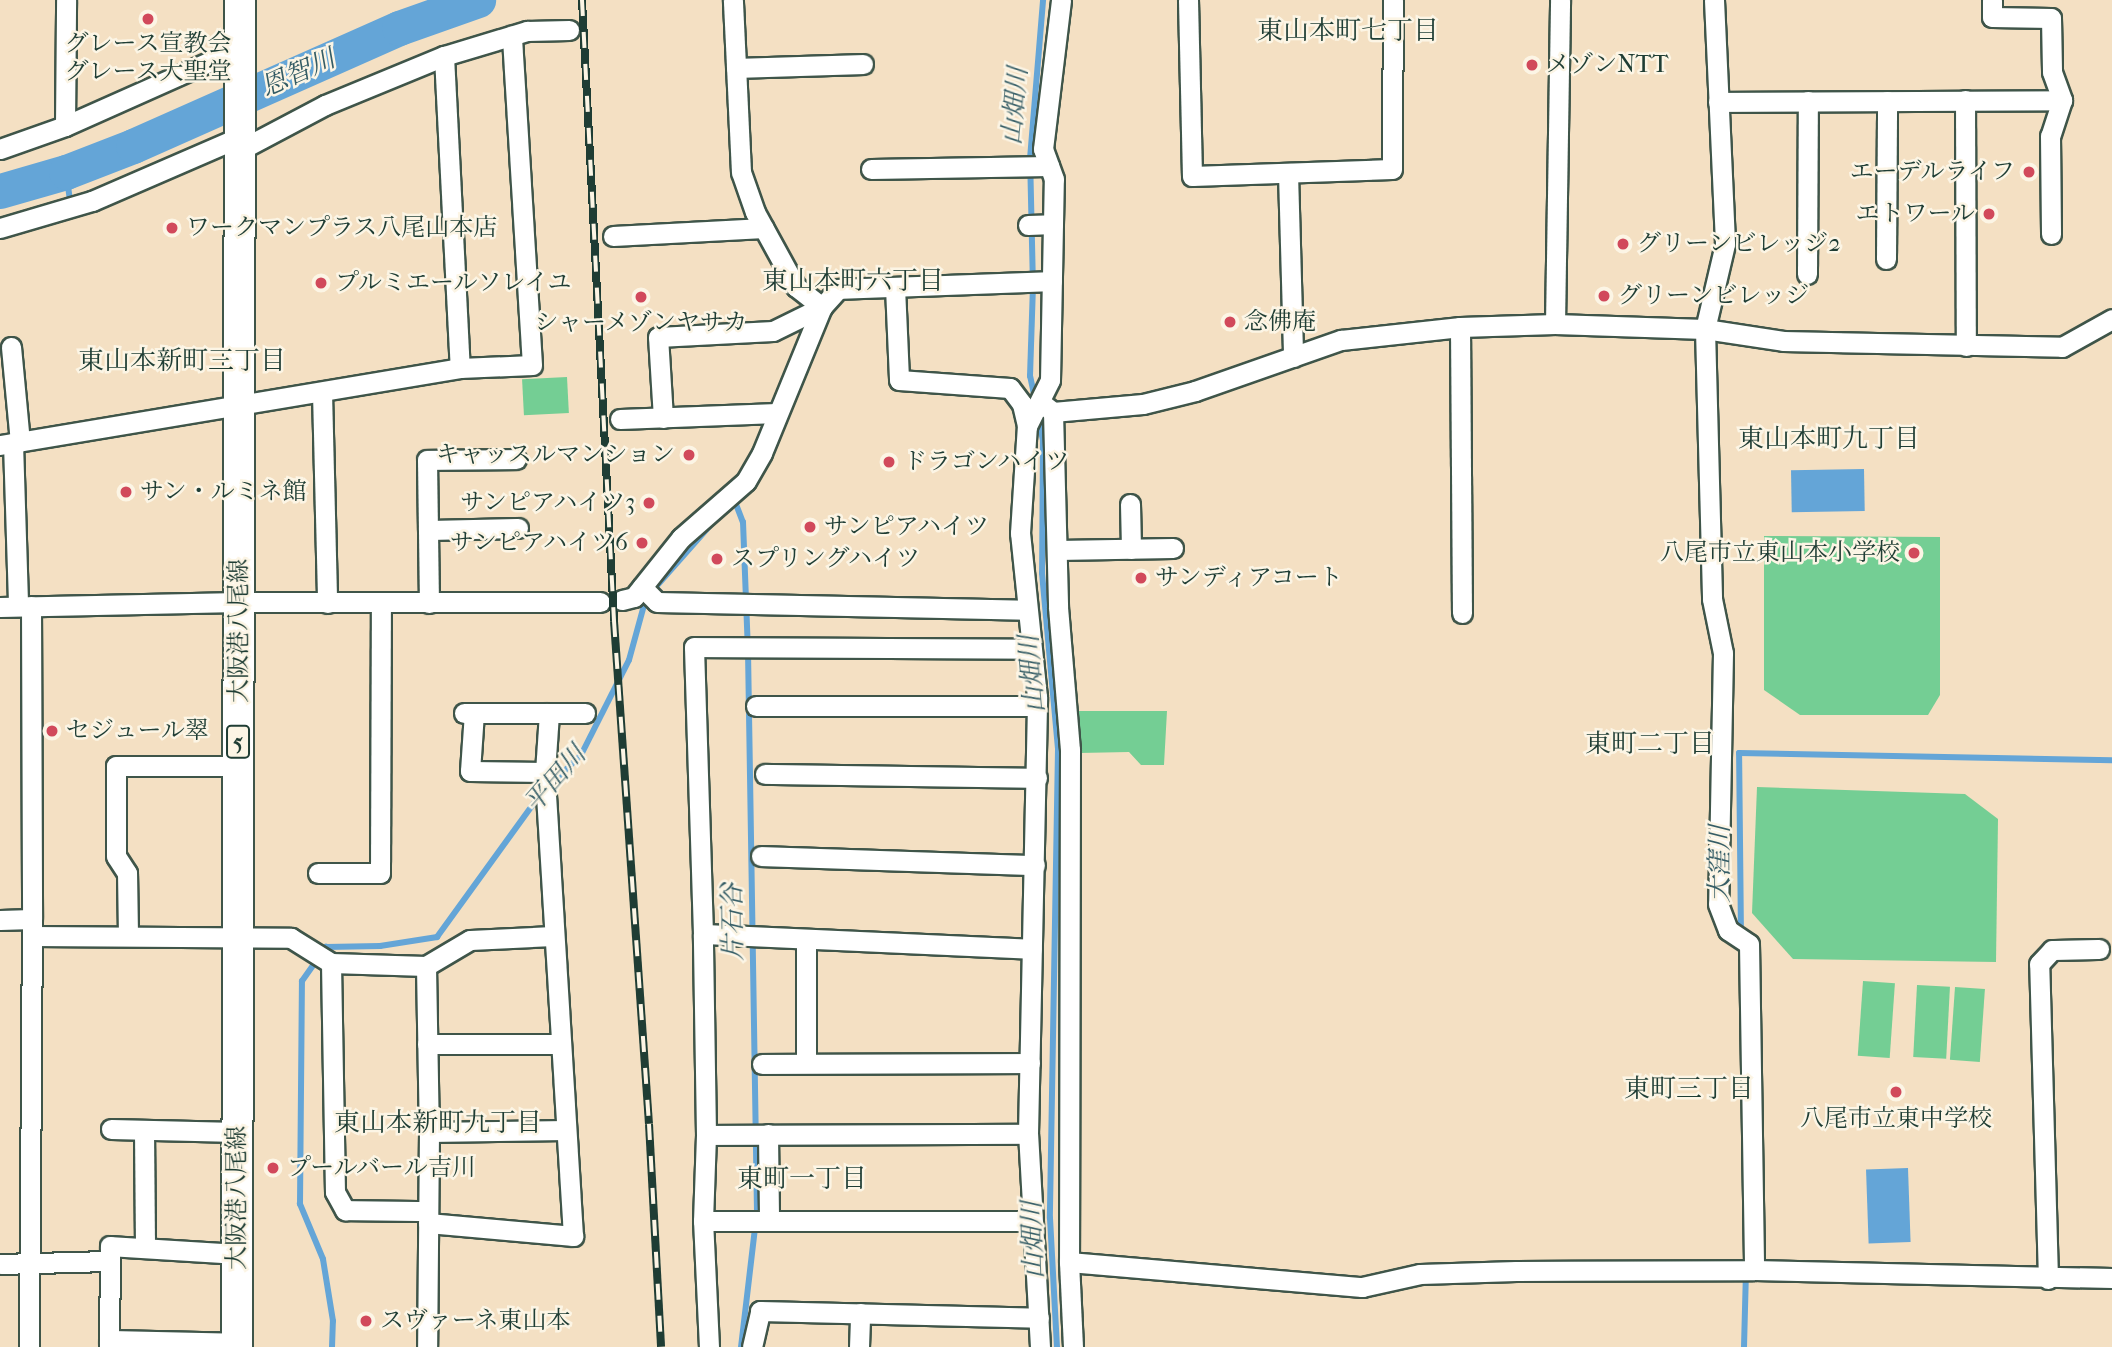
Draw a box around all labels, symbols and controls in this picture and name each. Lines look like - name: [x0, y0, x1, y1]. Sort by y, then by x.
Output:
- marker: グレース宣教会 グレース大聖堂: [140, 11, 156, 27]
- district label: 東山本町七丁目: [1257, 15, 1439, 47]
- place label: グレース宣教会 グレース大聖堂: [64, 30, 232, 86]
- water label: 恩智川: [256, 43, 340, 103]
- place label: メゾンNTT: [1546, 51, 1669, 79]
- marker: メゾンNTT: [1524, 57, 1540, 73]
- water label: 山畑川: [996, 66, 1034, 146]
- place label: エーデルライフ: [1847, 158, 2015, 186]
- marker: エーデルライフ: [2021, 164, 2037, 180]
- place label: エトワール: [1855, 200, 1975, 228]
- marker: エトワール: [1981, 206, 1997, 222]
- place label: ワークマンプラス八尾山本店: [186, 214, 498, 242]
- marker: ワークマンプラス八尾山本店: [164, 220, 180, 236]
- place label: グリーンビレッジ2: [1637, 230, 1841, 258]
- marker: グリーンビレッジ2: [1615, 236, 1631, 252]
- district label: 東山本町六丁目: [762, 265, 944, 297]
- place label: プルミエールソレイユ: [335, 269, 575, 297]
- marker: プルミエールソレイユ: [313, 275, 329, 291]
- place label: グリーンビレッジ: [1618, 282, 1810, 310]
- marker: グリーンビレッジ: [1596, 288, 1612, 304]
- marker: シャーメゾンヤサカ: [633, 289, 649, 305]
- place label: 念佛庵: [1244, 308, 1316, 336]
- place label: シャーメゾンヤサカ: [533, 309, 749, 337]
- marker: 念佛庵: [1222, 314, 1238, 330]
- district label: 東山本新町三丁目: [78, 345, 286, 377]
- district label: 東山本町九丁目: [1738, 423, 1920, 455]
- place label: キャッスルマンション: [435, 441, 675, 469]
- marker: キャッスルマンション: [681, 447, 697, 463]
- place label: ドラゴンハイツ: [903, 448, 1071, 476]
- marker: ドラゴンハイツ: [881, 454, 897, 470]
- place label: サン・ルミネ館: [140, 478, 308, 506]
- marker: サン・ルミネ館: [118, 484, 134, 500]
- place label: サンピアハイツ3: [457, 489, 635, 517]
- marker: サンピアハイツ3: [641, 495, 657, 511]
- place label: サンピアハイツ: [824, 513, 992, 541]
- marker: サンピアハイツ: [802, 519, 818, 535]
- place label: サンピアハイツ6: [447, 529, 628, 557]
- marker: サンピアハイツ6: [634, 535, 650, 551]
- place label: 八尾市立東山本小学校: [1660, 539, 1900, 567]
- place label: スプリングハイツ: [731, 545, 923, 573]
- marker: 八尾市立東山本小学校: [1906, 545, 1922, 561]
- marker: スプリングハイツ: [709, 551, 725, 567]
- street label: 大阪港八尾線: [225, 559, 253, 703]
- place label: サンディアコート: [1155, 564, 1347, 592]
- marker: サンディアコート: [1133, 570, 1149, 586]
- water label: 山畑川: [1013, 634, 1051, 714]
- place label: セジュール翠: [66, 717, 210, 745]
- road number: 5: [226, 722, 250, 762]
- marker: セジュール翠: [44, 723, 60, 739]
- district label: 東町二丁目: [1585, 728, 1715, 760]
- water label: 平田川: [518, 739, 592, 819]
- water label: 大窪川: [1704, 825, 1736, 903]
- water label: 片石谷: [717, 883, 749, 961]
- district label: 東町三丁目: [1624, 1073, 1754, 1105]
- marker: 八尾市立東中学校: [1886, 1082, 1906, 1102]
- place label: 八尾市立東中学校: [1800, 1105, 1992, 1133]
- district label: 東山本新町九丁目: [334, 1107, 542, 1139]
- street label: 大阪港八尾線: [223, 1126, 251, 1270]
- place label: プールバール吉川: [287, 1154, 478, 1182]
- marker: プールバール吉川: [265, 1160, 281, 1176]
- district label: 東町一丁目: [737, 1163, 867, 1195]
- water label: 山畑川: [1016, 1200, 1050, 1280]
- place label: スヴァーネ東山本: [380, 1307, 572, 1335]
- marker: スヴァーネ東山本: [358, 1313, 374, 1329]

